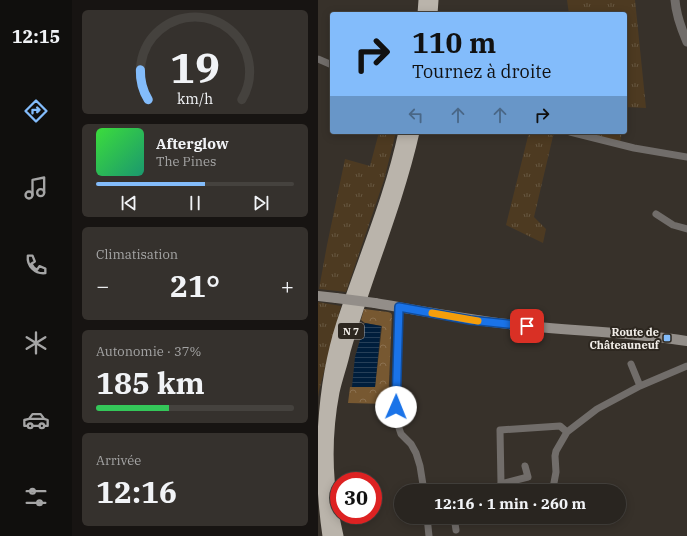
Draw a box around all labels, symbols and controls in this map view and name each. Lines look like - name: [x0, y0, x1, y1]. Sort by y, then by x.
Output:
- text: 110 m: [412, 24, 496, 61]
- text: 12:15: [12, 25, 60, 48]
- icon: right: [346, 28, 398, 80]
- text: 19: [170, 40, 220, 94]
- text: Tournez à droite: [412, 60, 551, 83]
- text: km/h: [177, 89, 213, 108]
- icon: directions: [22, 97, 50, 125]
- icon: left: [405, 104, 427, 126]
- icon: ahead: [447, 104, 469, 126]
- icon: ahead: [489, 104, 511, 126]
- icon: right: [531, 104, 553, 126]
- text: Afterglow: [156, 134, 229, 153]
- text: The Pines: [156, 153, 216, 170]
- icon: music: [22, 174, 50, 202]
- icon: previous: [118, 192, 140, 214]
- icon: pause: [184, 192, 206, 214]
- icon: next: [250, 192, 272, 214]
- text: Climatisation: [96, 246, 178, 263]
- icon: phone: [22, 251, 50, 279]
- text: 21°: [170, 266, 220, 305]
- text: −: [96, 271, 109, 300]
- text: +: [281, 271, 294, 300]
- pin: [510, 309, 544, 343]
- icon: arrive: [516, 315, 538, 337]
- road number: N 7: [338, 323, 364, 339]
- place label: Route de Châteauneuf: [590, 325, 660, 352]
- icon: climate: [22, 329, 50, 357]
- marker: Route de Châteauneuf: [662, 333, 672, 343]
- text: Autonomie · 37%: [96, 343, 201, 360]
- text: 185 km: [96, 363, 205, 402]
- position arrow: [375, 386, 417, 428]
- icon: car: [22, 406, 50, 434]
- text: Arrivée: [96, 452, 141, 469]
- text: 12:16: [96, 472, 177, 511]
- speed limit sign: 30: [330, 472, 382, 524]
- icon: filters: [22, 483, 50, 511]
- text: 12:16 · 1 min · 260 m: [434, 494, 586, 513]

